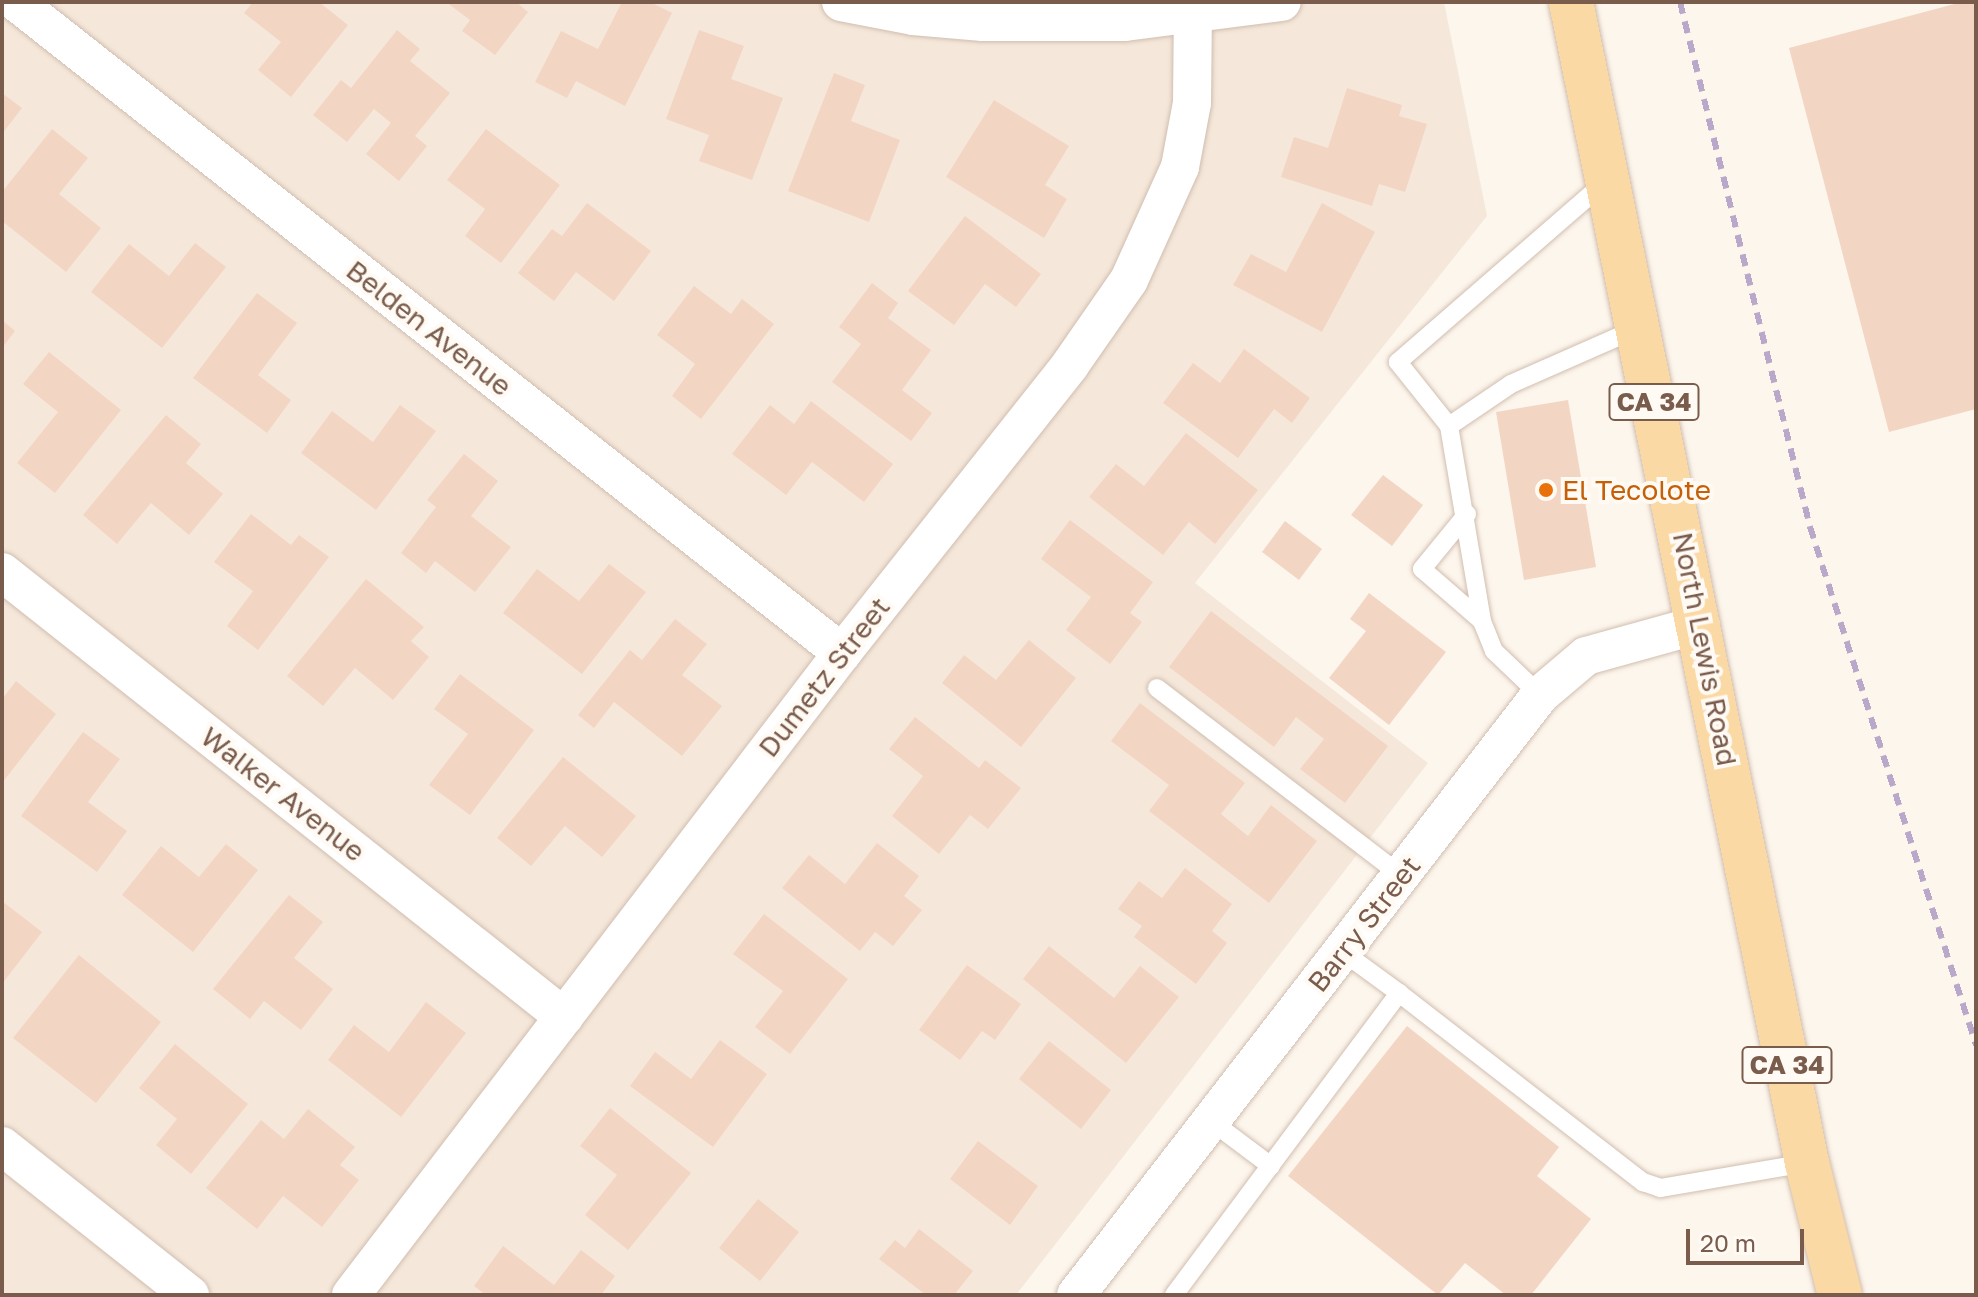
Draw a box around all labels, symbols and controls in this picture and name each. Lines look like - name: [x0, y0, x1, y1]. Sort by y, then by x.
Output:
- street label: Belden Avenue: [340, 253, 518, 403]
- road number: CA 34: [1608, 380, 1700, 424]
- place label: El Tecolote: [1562, 473, 1711, 507]
- marker: El Tecolote: [1537, 481, 1555, 499]
- street label: North Lewis Road: [1666, 529, 1744, 769]
- street label: Dumetz Street: [751, 590, 897, 764]
- street label: Walker Avenue: [194, 720, 372, 868]
- street label: Barry Street: [1301, 850, 1427, 998]
- road number: CA 34: [1741, 1043, 1833, 1087]
- scale bar: [1690, 1213, 1808, 1263]
- text: 20 m: [1700, 1228, 1756, 1257]

